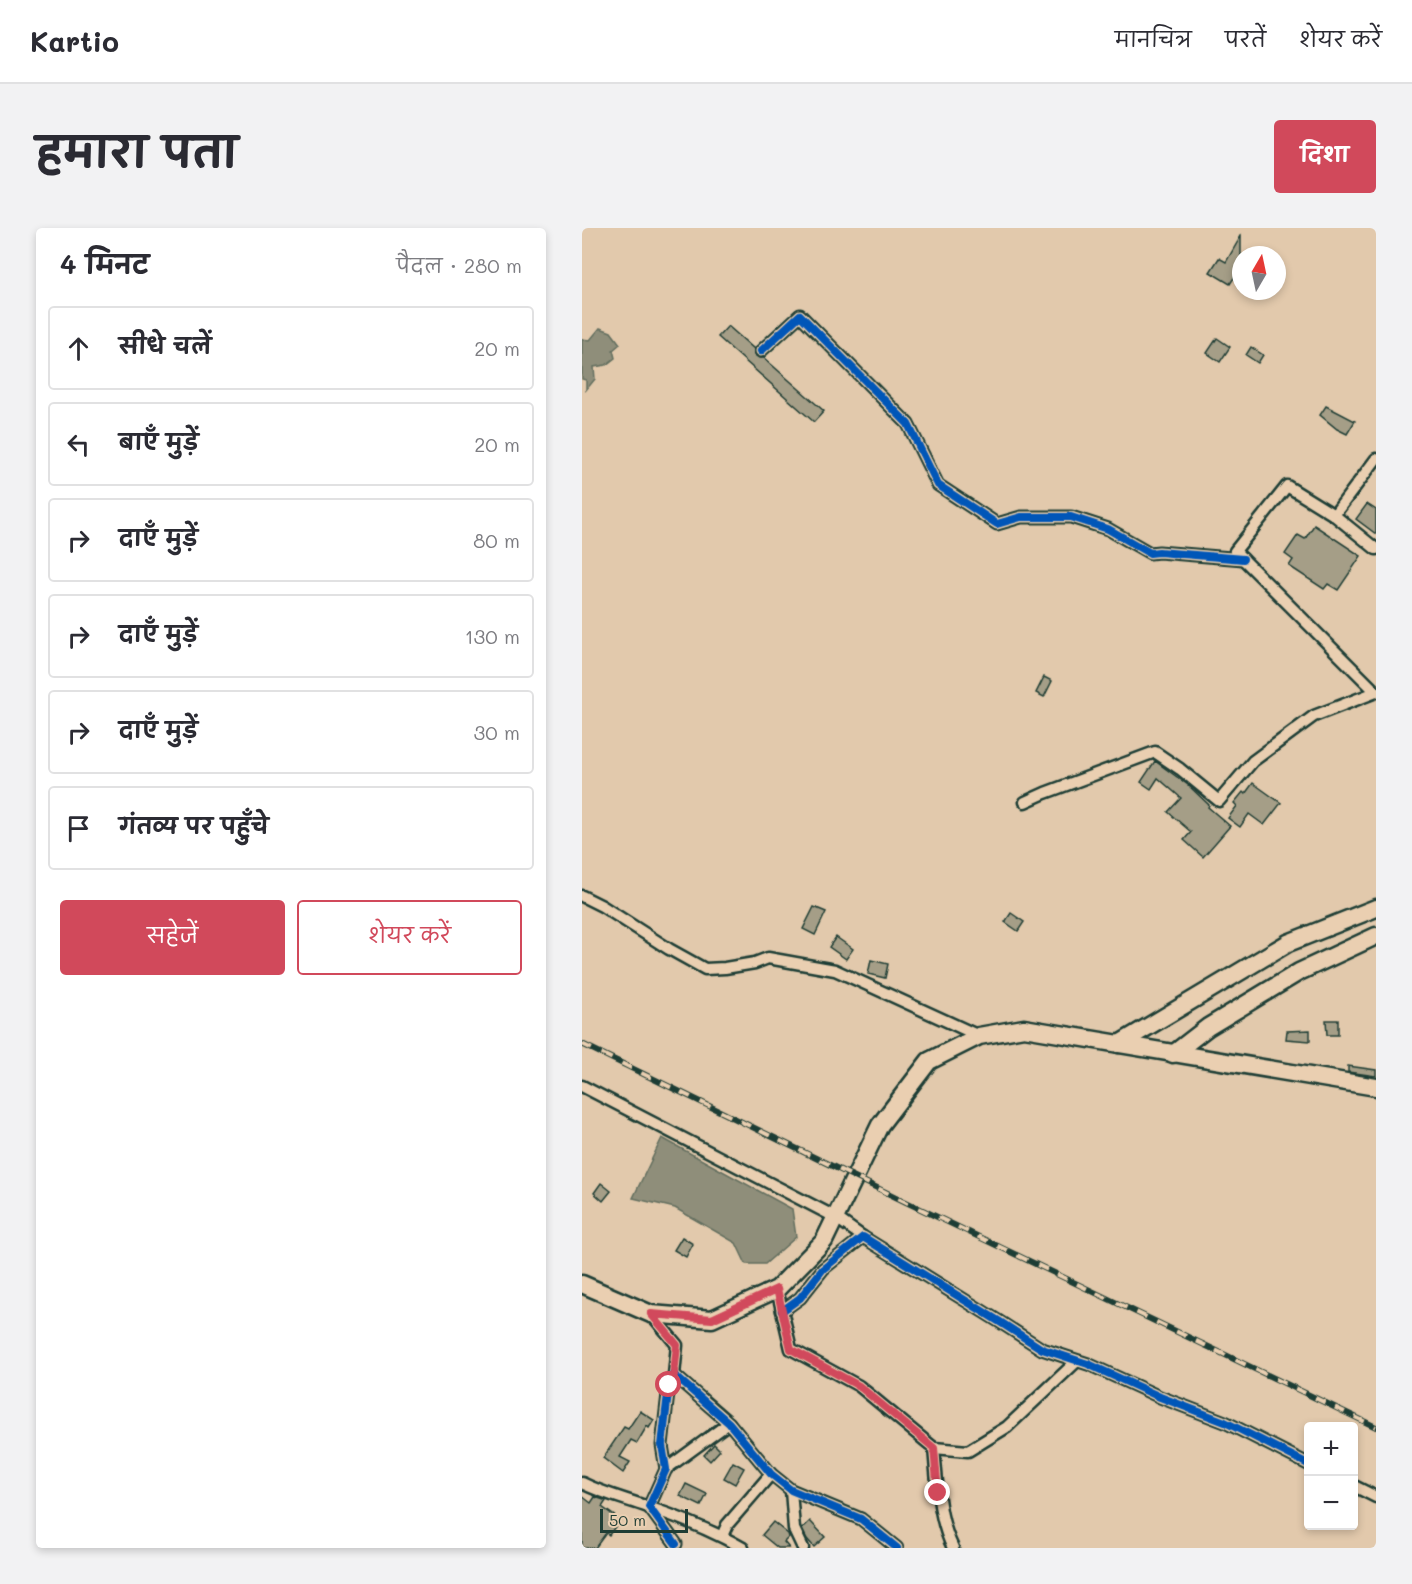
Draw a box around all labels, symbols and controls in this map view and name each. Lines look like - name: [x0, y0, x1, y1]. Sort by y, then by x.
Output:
- text: Kartio: [30, 23, 119, 59]
- text: मानचित्र: [1115, 25, 1192, 52]
- text: परतें: [1225, 25, 1266, 52]
- text: शेयर करें: [1299, 25, 1382, 52]
- button: दिशा: [1274, 120, 1376, 193]
- text: हमारा पता: [36, 123, 238, 178]
- north arrow: [1232, 246, 1286, 300]
- text: 4 मिनट: [60, 247, 149, 281]
- text: पैदल · 280 m: [396, 252, 522, 278]
- text: सीधे चलें: [119, 331, 211, 360]
- icon: ahead: [62, 332, 95, 365]
- text: 20 m: [474, 335, 520, 361]
- text: बाएँ मुड़ें: [119, 427, 199, 456]
- icon: left: [62, 428, 95, 461]
- text: 20 m: [474, 431, 520, 457]
- text: दाएँ मुड़ें: [119, 523, 198, 552]
- icon: right: [62, 524, 95, 557]
- text: 80 m: [473, 527, 520, 553]
- text: दाएँ मुड़ें: [119, 619, 198, 648]
- icon: right: [62, 620, 95, 653]
- text: 130 m: [465, 623, 520, 649]
- text: दाएँ मुड़ें: [119, 715, 198, 744]
- icon: right: [62, 716, 95, 749]
- text: 30 m: [474, 719, 520, 745]
- text: गंतव्य पर पहुँचे: [119, 811, 269, 840]
- icon: arrive: [62, 812, 95, 845]
- button: सहेजें: [60, 900, 285, 975]
- button: शेयर करें: [297, 900, 522, 975]
- route start: [655, 1371, 681, 1397]
- map controls: [1304, 1422, 1358, 1530]
- button: +: [1304, 1422, 1358, 1476]
- button: −: [1304, 1476, 1358, 1530]
- route end: [924, 1479, 950, 1505]
- scale bar: [600, 1506, 688, 1534]
- text: 50 m: [609, 1509, 646, 1530]

